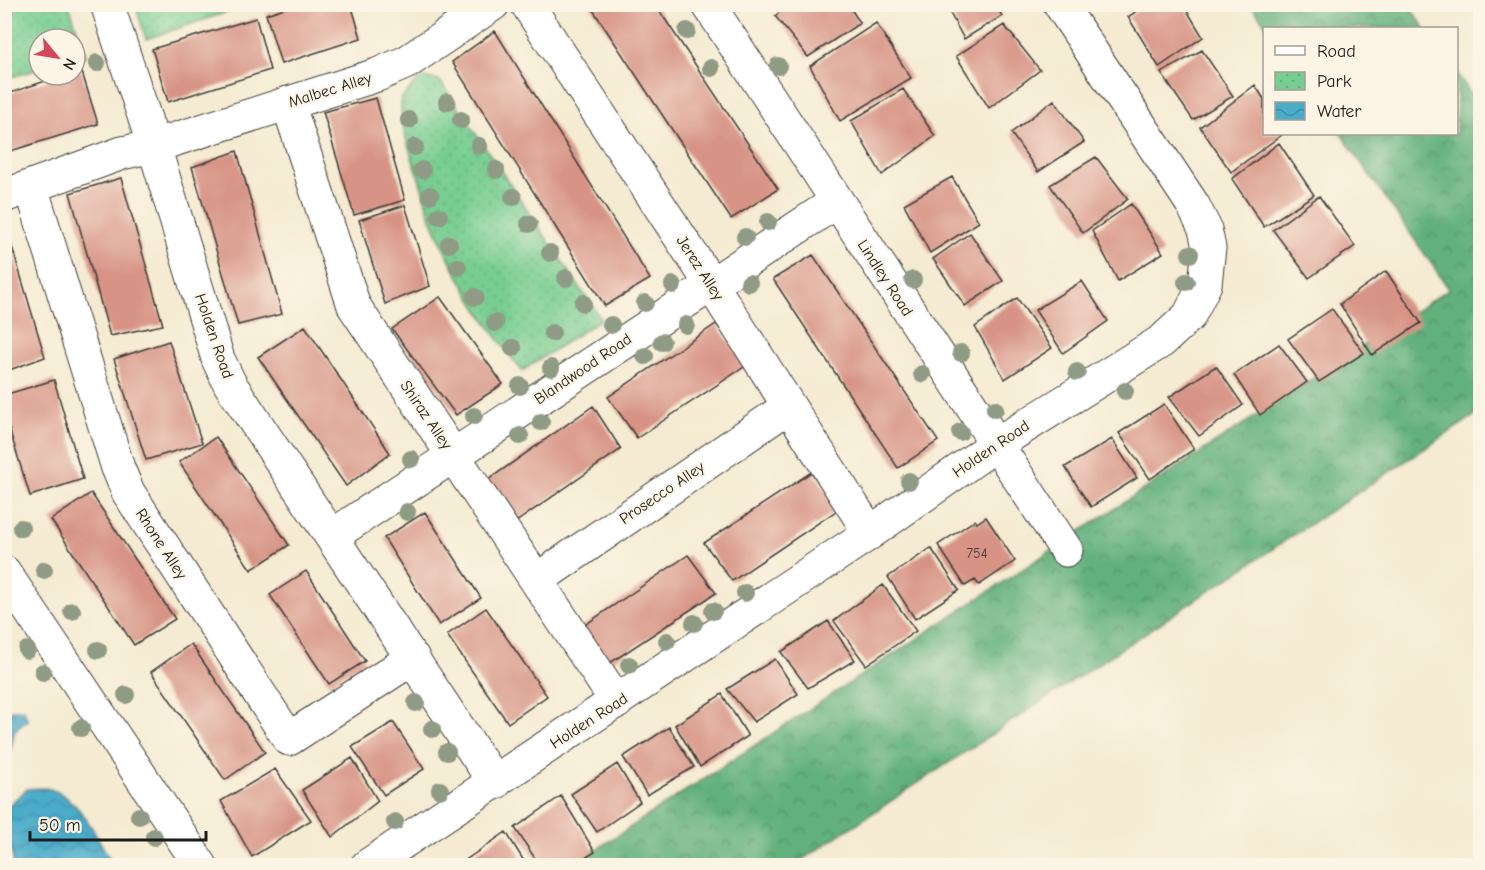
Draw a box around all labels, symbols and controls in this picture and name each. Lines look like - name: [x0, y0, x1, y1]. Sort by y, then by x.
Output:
- north arrow: [27, 27, 87, 87]
- legend: [1263, 27, 1458, 135]
- text: Road: [1317, 41, 1356, 62]
- text: N: [59, 55, 80, 73]
- street label: Malbec Alley: [286, 69, 375, 111]
- text: Park: [1317, 71, 1352, 92]
- text: Water: [1317, 101, 1362, 122]
- street label: Jerez Alley: [673, 232, 728, 304]
- street label: Lindley Road: [854, 236, 916, 320]
- street label: Holden Road: [191, 291, 237, 381]
- street label: Blandwood Road: [531, 330, 635, 408]
- street label: Shiraz Alley: [396, 377, 456, 454]
- street label: Holden Road: [949, 417, 1033, 481]
- street label: Prosecco Alley: [616, 457, 709, 528]
- street label: Rhone Alley: [132, 505, 191, 583]
- house number: 754: [967, 545, 988, 562]
- street label: Holden Road: [547, 689, 631, 753]
- scale bar: [30, 804, 206, 842]
- text: 50 m: [39, 815, 81, 836]

